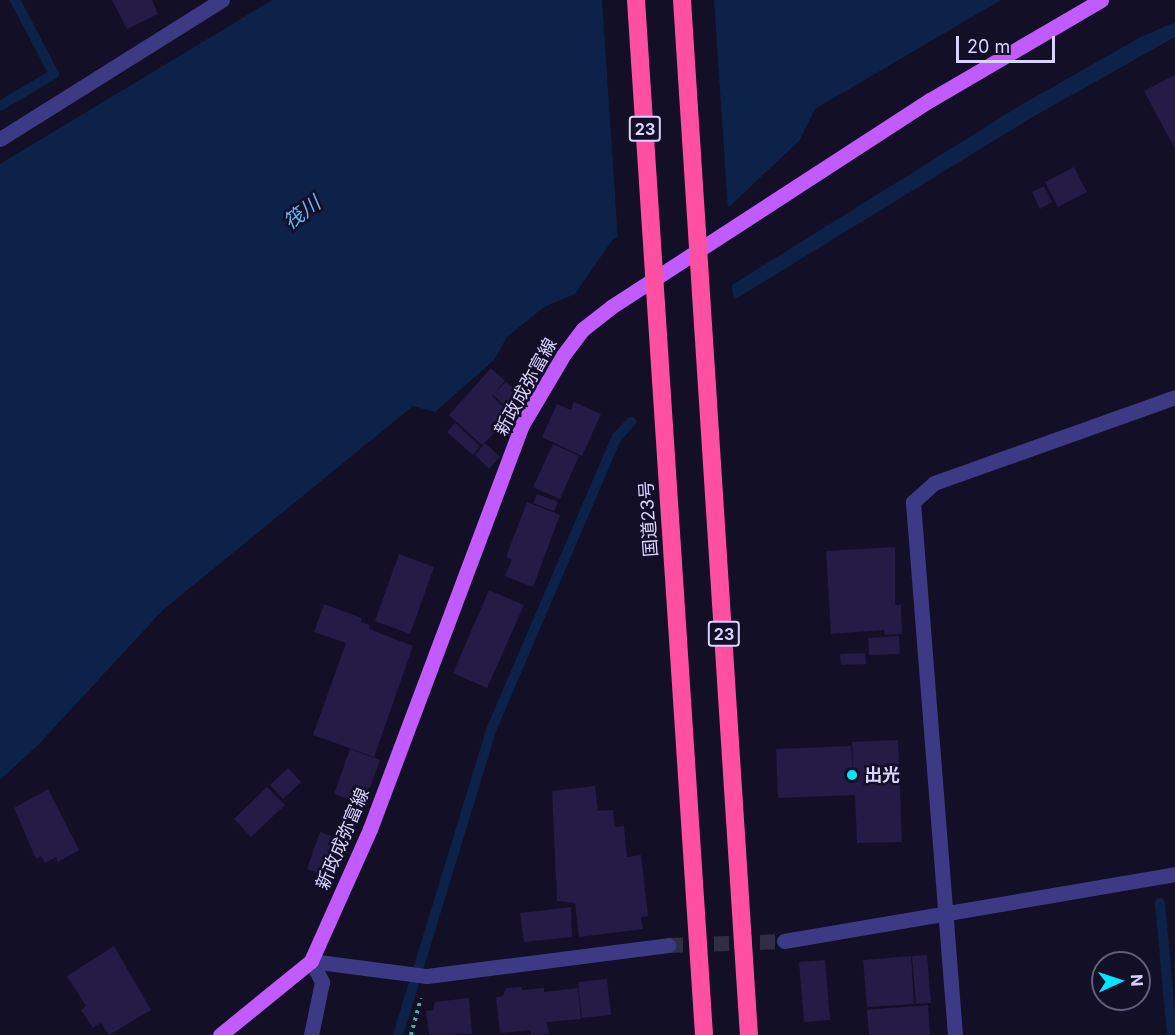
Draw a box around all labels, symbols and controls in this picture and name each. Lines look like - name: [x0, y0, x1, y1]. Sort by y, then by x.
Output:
- scale bar: [959, 24, 1058, 62]
- text: 20 m: [967, 36, 1010, 57]
- road number: 23: [628, 116, 662, 142]
- water label: 筏川: [279, 191, 325, 235]
- street label: 新政成弥富線: [490, 335, 562, 439]
- street label: 国道23号: [636, 480, 662, 558]
- road number: 23: [708, 621, 740, 647]
- place label: 出光: [864, 764, 900, 786]
- marker: 出光: [845, 768, 859, 782]
- street label: 新政成弥富線: [312, 785, 374, 893]
- north arrow: [1091, 951, 1151, 1011]
- text: N: [1127, 974, 1147, 987]

